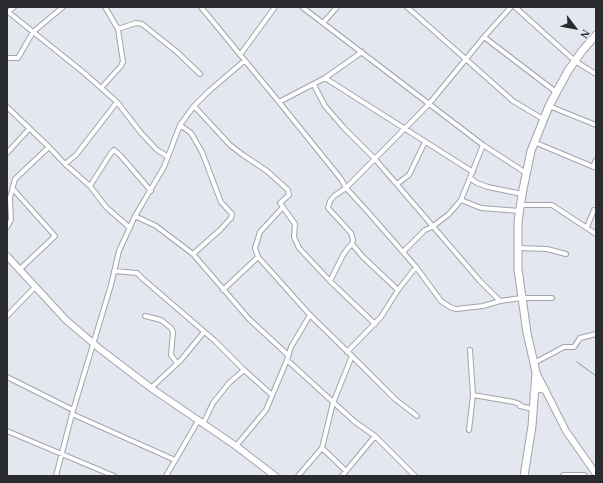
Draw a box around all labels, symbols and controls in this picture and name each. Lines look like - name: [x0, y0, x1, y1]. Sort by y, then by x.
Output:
- north arrow: [555, 8, 595, 48]
- text: N: [578, 28, 592, 41]

